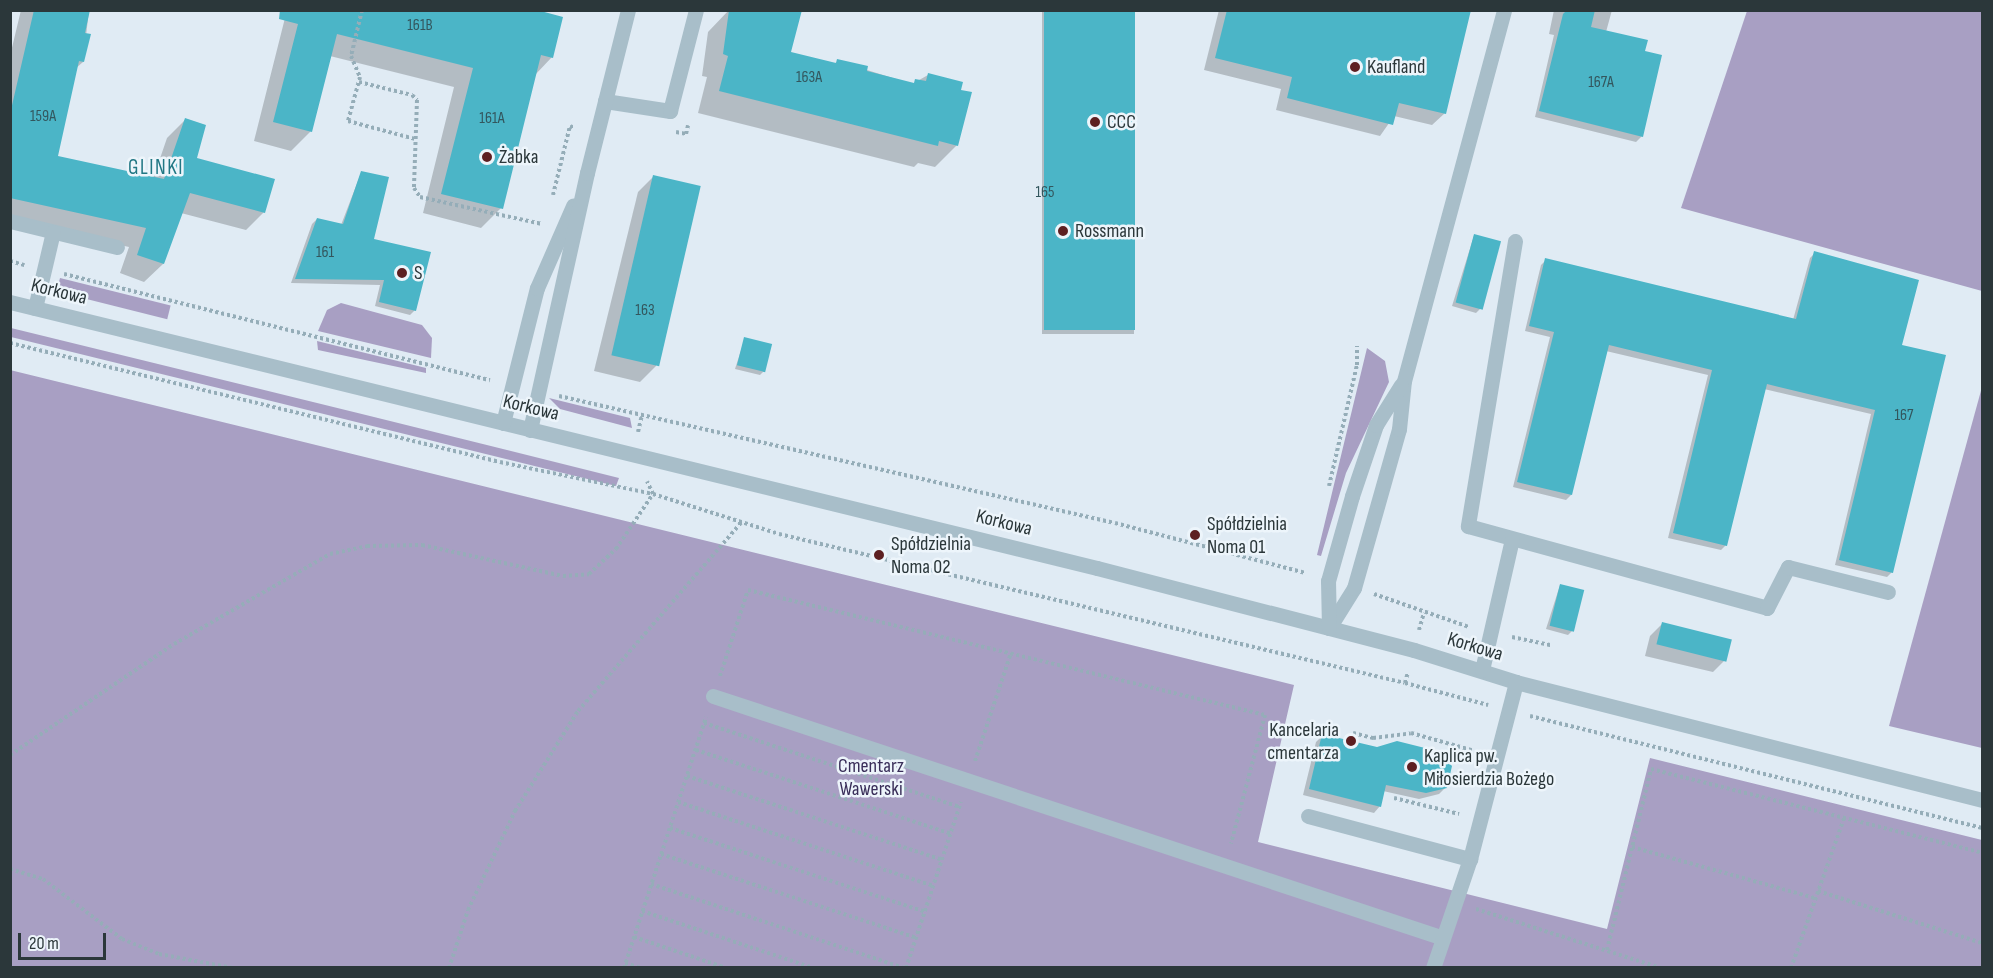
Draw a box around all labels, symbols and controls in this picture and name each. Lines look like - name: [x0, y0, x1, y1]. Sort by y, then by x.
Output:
- house number: 161B: [407, 16, 433, 36]
- place label: Kaufland: [1367, 55, 1425, 79]
- marker: Kaufland: [1348, 60, 1362, 74]
- house number: 163A: [796, 68, 822, 88]
- house number: 167A: [1588, 73, 1614, 93]
- house number: 159A: [30, 107, 56, 127]
- house number: 161A: [479, 109, 505, 129]
- place label: CCC: [1107, 110, 1136, 134]
- marker: CCC: [1088, 115, 1102, 129]
- place label: Żabka: [499, 145, 538, 169]
- marker: Żabka: [480, 150, 494, 164]
- district label: GLINKI: [128, 155, 184, 181]
- house number: 165: [1035, 183, 1055, 203]
- place label: Rossmann: [1075, 219, 1144, 243]
- marker: Rossmann: [1056, 224, 1070, 238]
- house number: 161: [316, 243, 334, 263]
- place label: S: [414, 261, 423, 285]
- marker: S: [395, 266, 409, 280]
- street label: Korkowa: [28, 273, 90, 311]
- house number: 163: [635, 301, 655, 321]
- street label: Korkowa: [500, 389, 562, 427]
- house number: 167: [1894, 406, 1914, 426]
- street label: Korkowa: [973, 504, 1035, 542]
- place label: Spółdzielnia Noma 01: [1207, 512, 1287, 559]
- marker: Spółdzielnia Noma 01: [1188, 528, 1202, 542]
- place label: Spółdzielnia Noma 02: [891, 532, 971, 579]
- marker: Spółdzielnia Noma 02: [872, 548, 886, 562]
- street label: Korkowa: [1444, 627, 1506, 667]
- place label: Kancelaria cmentarza: [1267, 718, 1339, 765]
- marker: Kancelaria cmentarza: [1344, 734, 1358, 748]
- place label: Kaplica pw. Miłosierdzia Bożego: [1424, 744, 1554, 791]
- park label: Cmentarz Wawerski: [838, 754, 904, 801]
- marker: Kaplica pw. Miłosierdzia Bożego: [1405, 760, 1419, 774]
- scale bar: [21, 921, 110, 959]
- text: 20 m: [29, 933, 59, 954]

